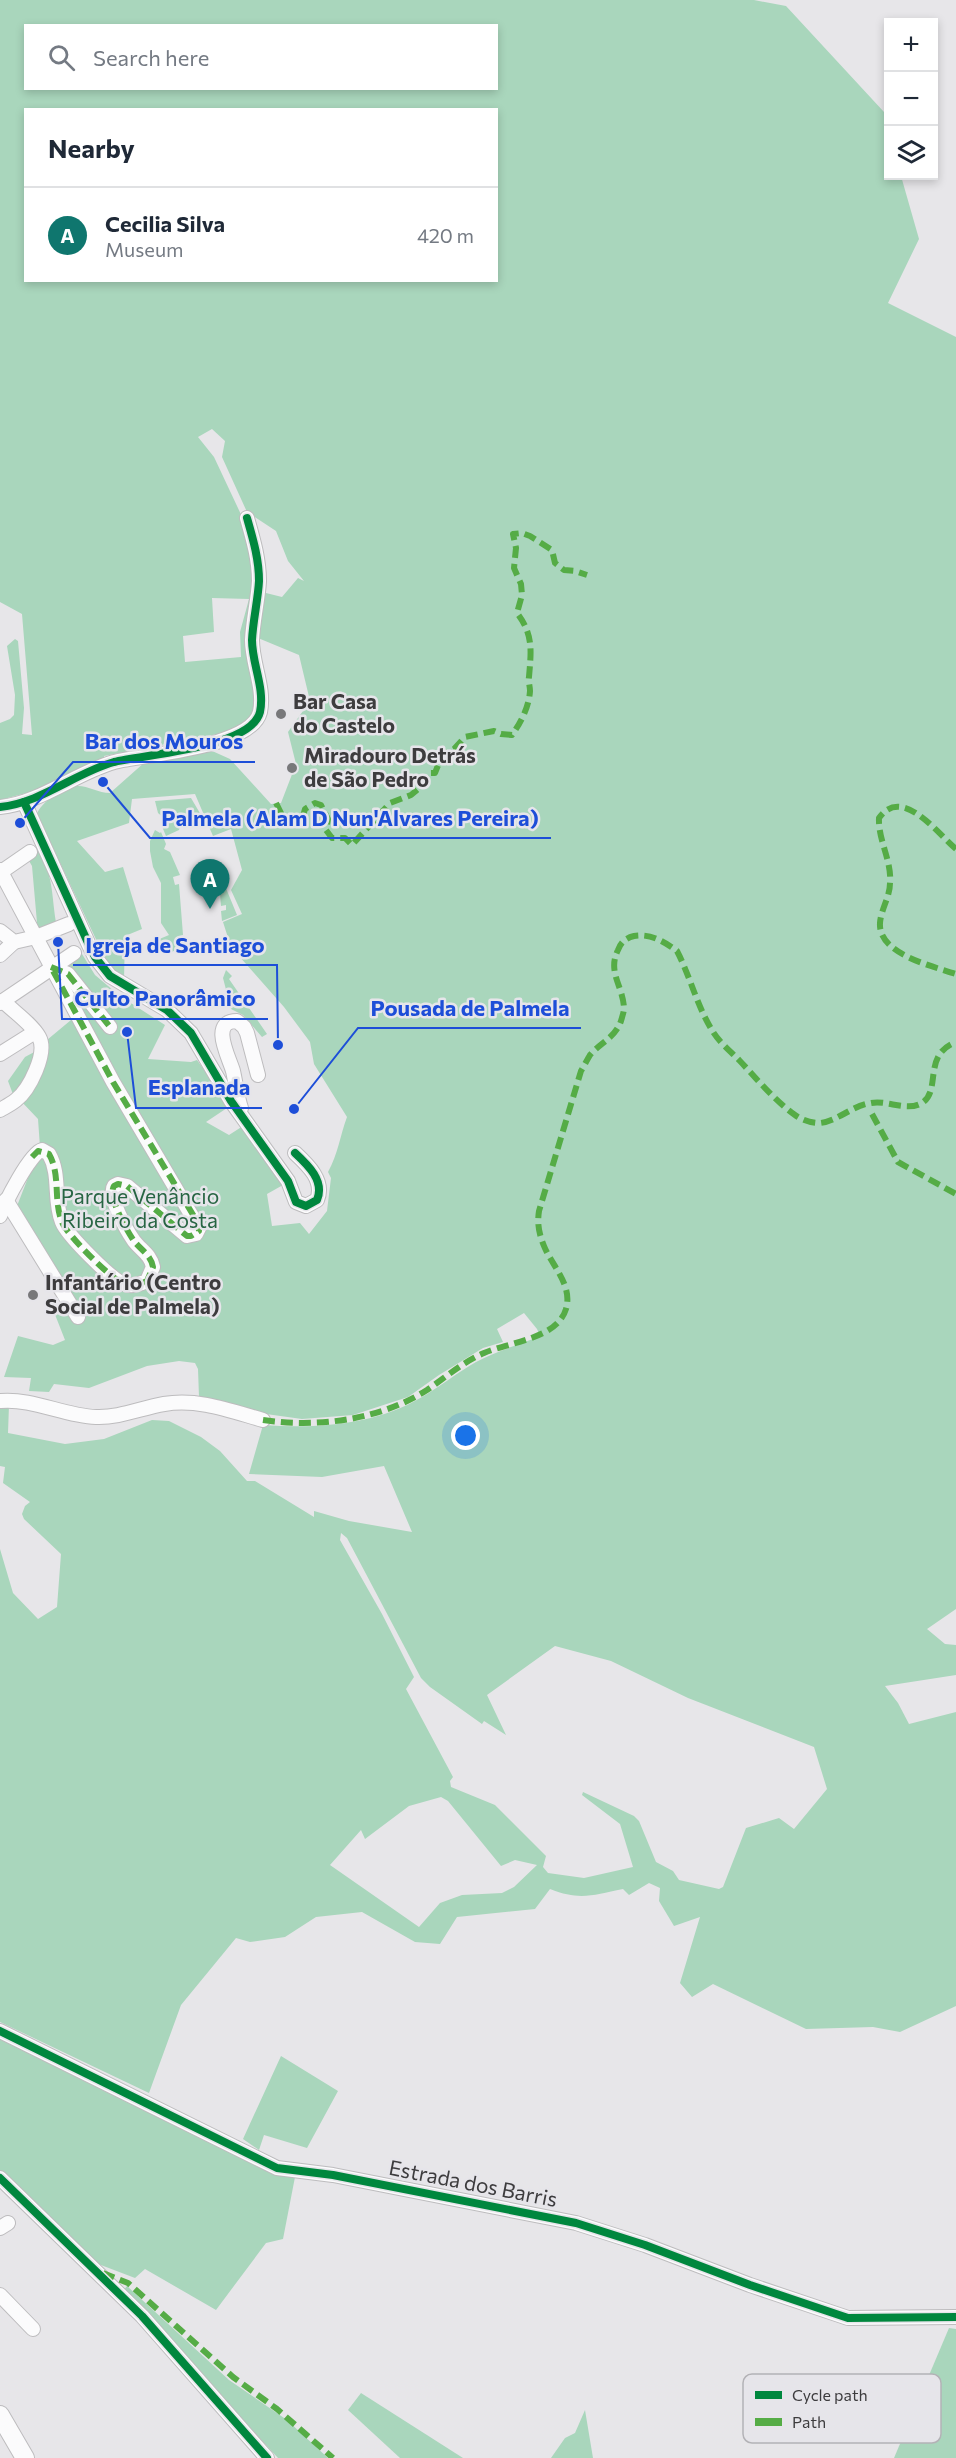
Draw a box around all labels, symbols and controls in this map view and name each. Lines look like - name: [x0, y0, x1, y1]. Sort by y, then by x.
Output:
- map controls: [884, 18, 938, 180]
- button: +: [884, 18, 938, 72]
- search box: [24, 24, 498, 90]
- icon: search: [45, 41, 78, 74]
- text: Search here: [93, 44, 209, 71]
- button: −: [884, 72, 938, 126]
- button: layers: [884, 126, 938, 180]
- text: Nearby: [48, 132, 135, 163]
- text: Cecilia Silva: [105, 210, 225, 237]
- text: A: [60, 223, 75, 247]
- text: 420 m: [417, 223, 474, 247]
- text: Museum: [105, 237, 184, 261]
- place label: Bar Casa do Castelo: [293, 688, 395, 737]
- marker: Bar Casa do Castelo: [274, 707, 288, 721]
- callout: Bar dos Mouros: [73, 722, 255, 762]
- text: Bar dos Mouros: [85, 727, 243, 754]
- place label: Miradouro Detrás de São Pedro: [304, 742, 476, 791]
- marker: Miradouro Detrás de São Pedro: [285, 761, 299, 775]
- callout: Palmela (Alam D Nun'Alvares Pereira): [150, 798, 551, 838]
- text: Palmela (Alam D Nun'Alvares Pereira): [161, 804, 539, 831]
- pin: A: [190, 860, 230, 909]
- callout: Igreja de Santiago: [73, 925, 277, 965]
- text: Igreja de Santiago: [85, 931, 265, 958]
- callout: Culto Panorâmico: [62, 979, 268, 1019]
- text: Culto Panorâmico: [74, 984, 256, 1011]
- callout: Pousada de Palmela: [358, 988, 581, 1028]
- text: Pousada de Palmela: [370, 994, 570, 1021]
- callout: Esplanada: [136, 1068, 262, 1108]
- text: Esplanada: [148, 1073, 250, 1100]
- park label: Parque Venâncio Ribeiro da Costa: [61, 1183, 219, 1232]
- place label: Infantário (Centro Social de Palmela): [45, 1269, 221, 1318]
- marker: Infantário (Centro Social de Palmela): [26, 1288, 40, 1302]
- your location: [451, 1421, 480, 1450]
- street label: Estrada dos Barris: [387, 2154, 560, 2211]
- legend: [743, 2374, 941, 2443]
- text: Cycle path: [792, 2385, 868, 2404]
- text: Path: [792, 2412, 826, 2431]

